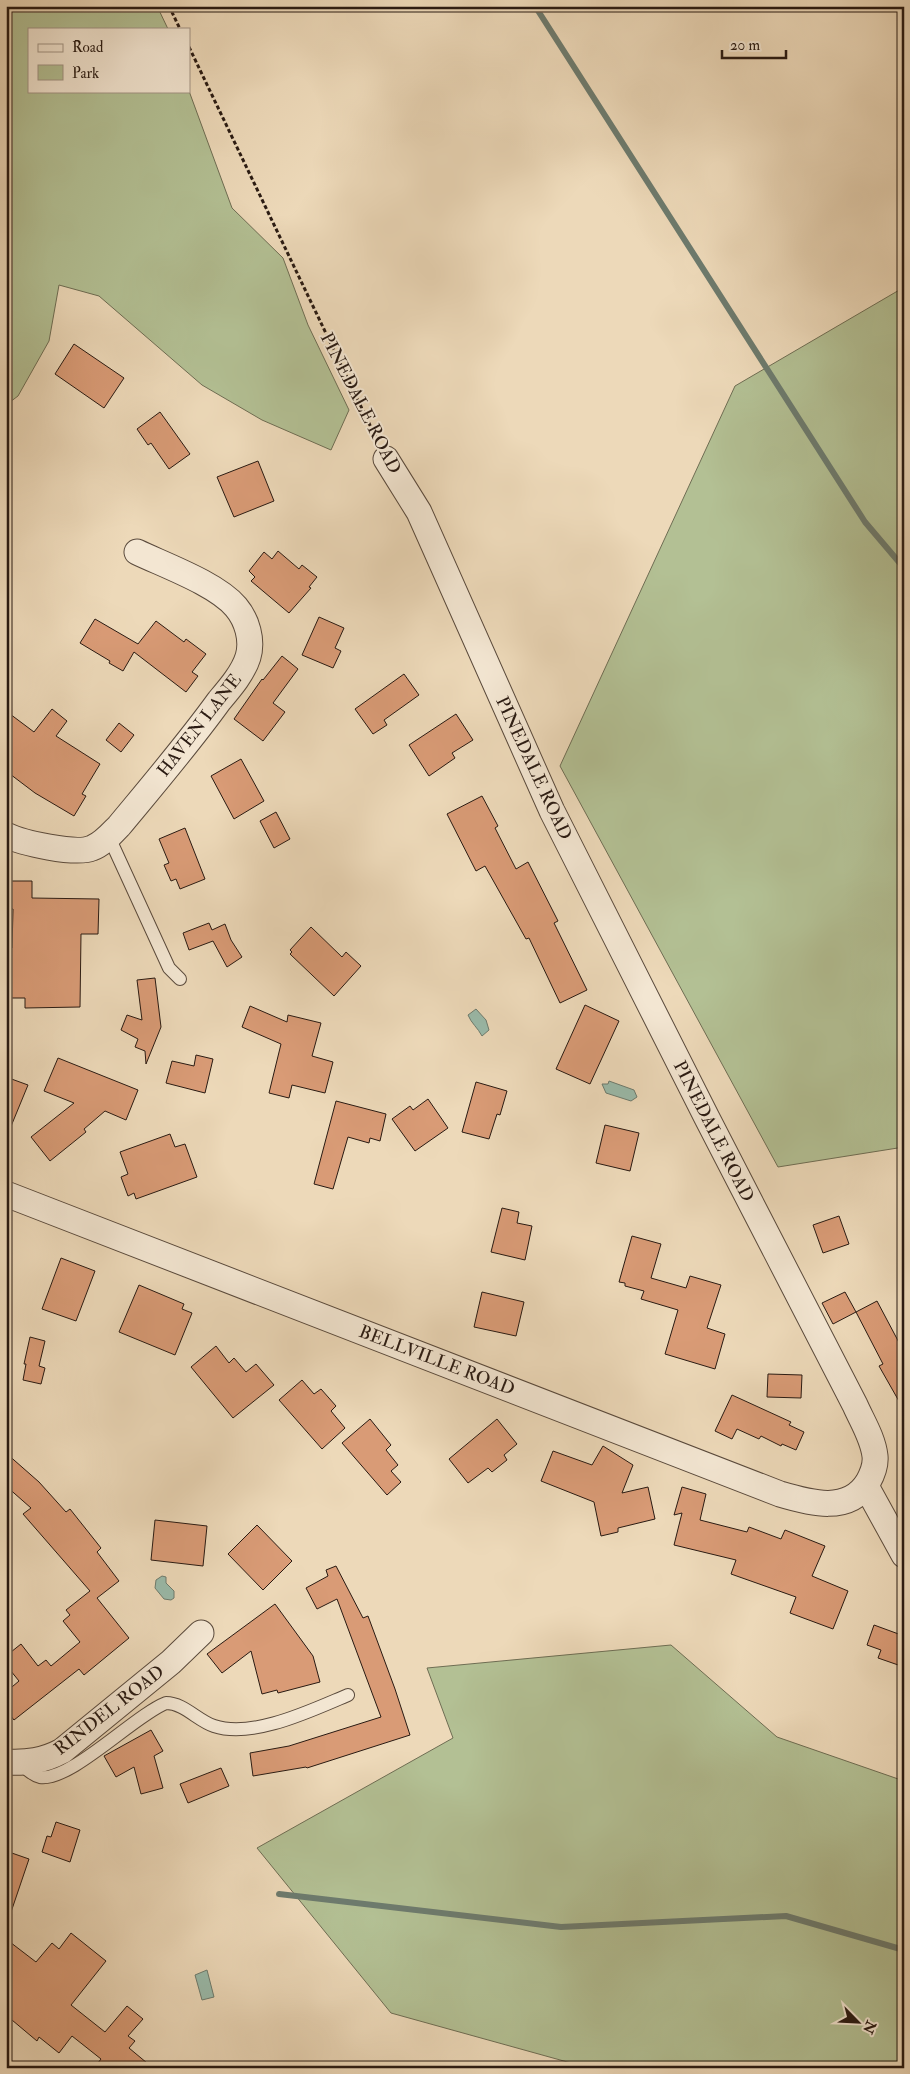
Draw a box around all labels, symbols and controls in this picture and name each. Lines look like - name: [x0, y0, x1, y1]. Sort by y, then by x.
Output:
- legend: [28, 28, 190, 92]
- scale bar: [722, 28, 786, 60]
- text: 20 m: [730, 36, 760, 55]
- text: Road: [72, 38, 104, 57]
- text: Park: [72, 64, 99, 83]
- street label: PINEDALE ROAD: [315, 329, 406, 478]
- street label: HAVEN LANE: [152, 669, 247, 781]
- street label: PINEDALE ROAD: [490, 693, 577, 844]
- street label: PINEDALE ROAD: [668, 1057, 759, 1206]
- street label: BELLVILLE ROAD: [356, 1320, 518, 1401]
- street label: RINDEL ROAD: [50, 1660, 169, 1761]
- north arrow: [832, 1996, 882, 2046]
- text: N: [859, 2017, 880, 2037]

